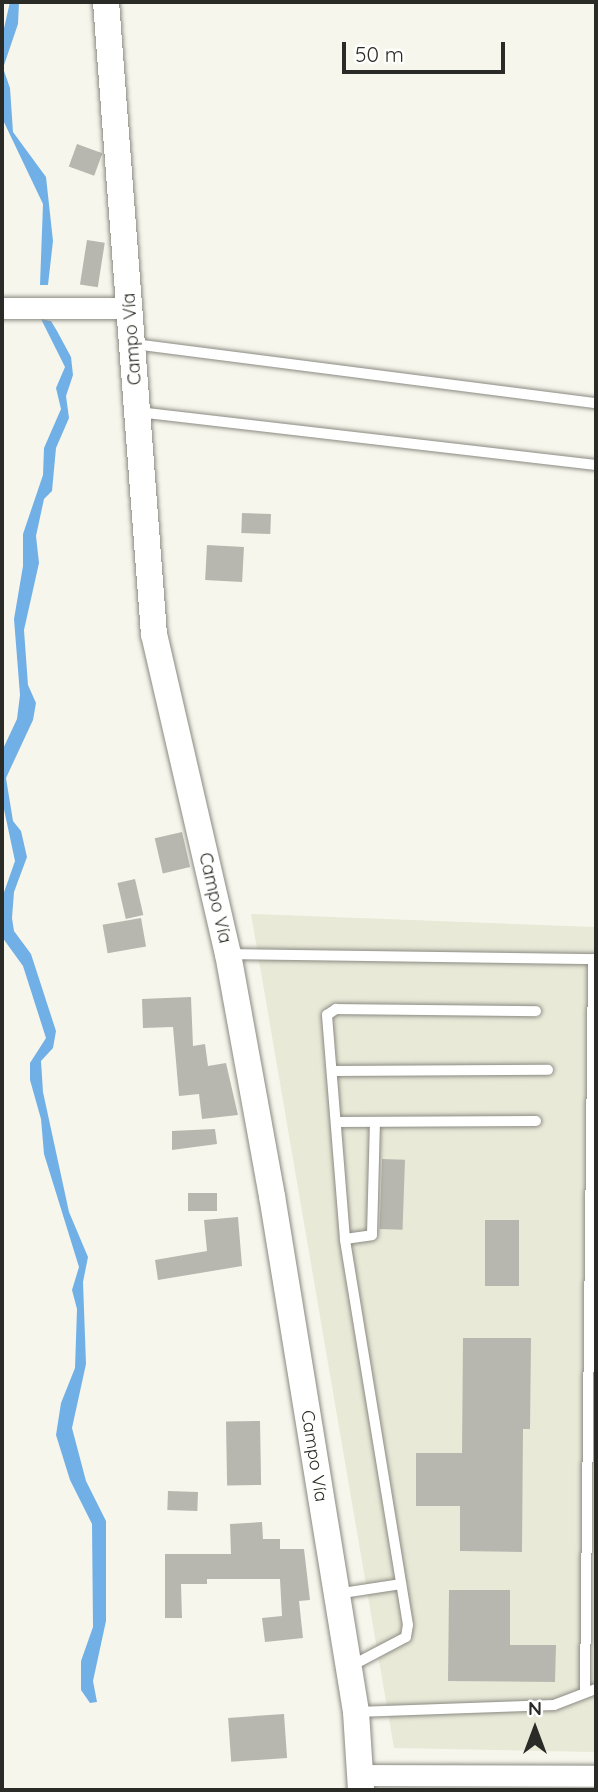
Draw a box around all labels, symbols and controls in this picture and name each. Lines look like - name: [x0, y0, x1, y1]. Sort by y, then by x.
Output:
- scale bar: [346, 28, 509, 72]
- text: 50 m: [355, 41, 404, 67]
- street label: Campo Vía: [118, 292, 146, 386]
- street label: Campo Vía: [194, 851, 236, 945]
- street label: Campo Vía: [296, 1409, 332, 1503]
- north arrow: [500, 1694, 570, 1764]
- text: N: [528, 1696, 542, 1720]

